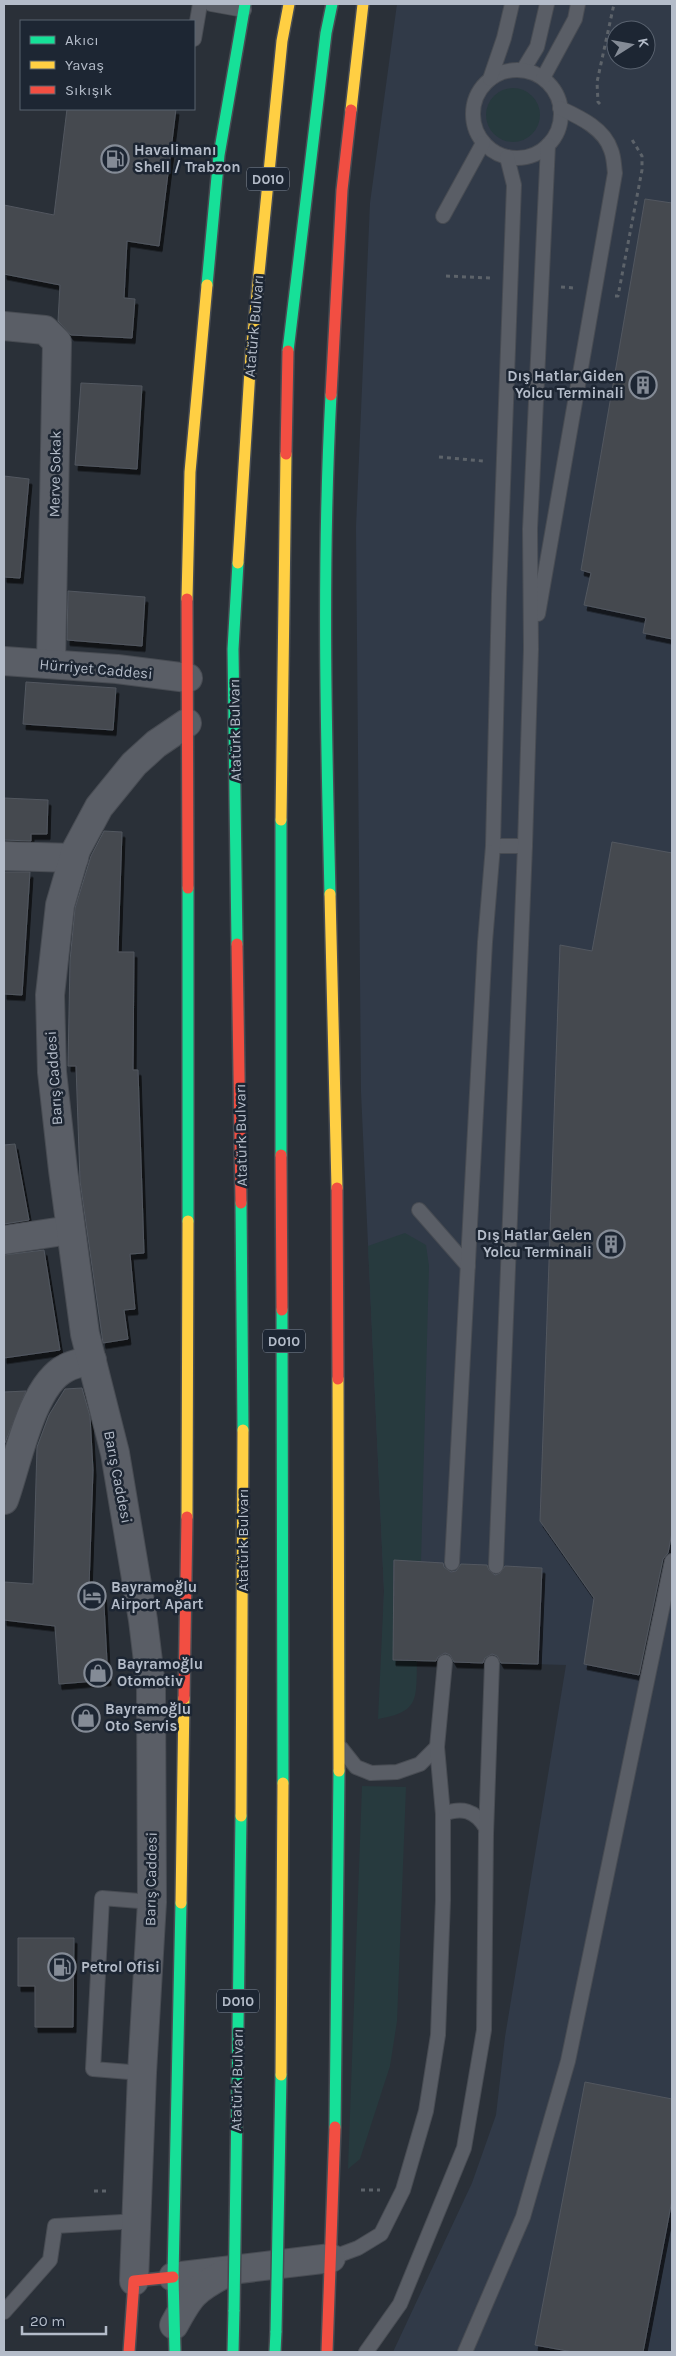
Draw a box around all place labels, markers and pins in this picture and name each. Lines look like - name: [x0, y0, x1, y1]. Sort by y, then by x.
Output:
- place label: Havalimanı Shell / Trabzon: [134, 141, 241, 176]
- fuel station icon: Havalimanı Shell / Trabzon: [100, 144, 130, 174]
- place label: Dış Hatlar Giden Yolcu Terminali: [507, 367, 624, 402]
- building icon: Dış Hatlar Giden Yolcu Terminali: [628, 370, 658, 400]
- place label: Dış Hatlar Gelen Yolcu Terminali: [477, 1226, 592, 1261]
- building icon: Dış Hatlar Gelen Yolcu Terminali: [596, 1229, 626, 1259]
- place label: Bayramoğlu Airport Apart: [111, 1578, 204, 1613]
- hotel icon: Bayramoğlu Airport Apart: [77, 1581, 107, 1611]
- place label: Bayramoğlu Otomotiv: [117, 1655, 203, 1690]
- shop icon: Bayramoğlu Otomotiv: [83, 1658, 113, 1688]
- place label: Bayramoğlu Oto Servis: [105, 1700, 191, 1735]
- shop icon: Bayramoğlu Oto Servis: [71, 1703, 101, 1733]
- fuel station icon: Petrol Ofisi: [47, 1952, 77, 1982]
- place label: Petrol Ofisi: [81, 1958, 160, 1976]

